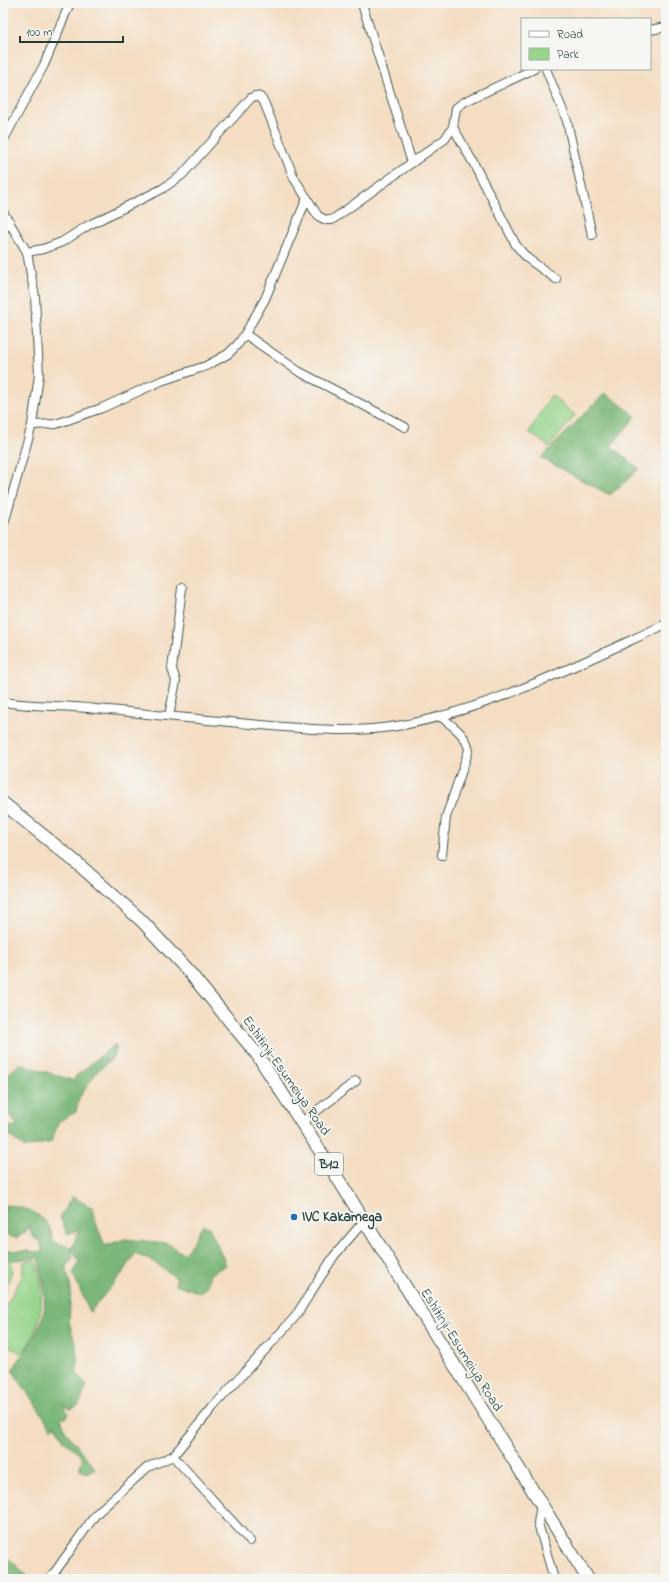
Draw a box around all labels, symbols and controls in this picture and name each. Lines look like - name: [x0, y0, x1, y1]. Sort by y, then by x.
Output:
- scale bar: [20, 18, 123, 44]
- legend: [521, 18, 651, 70]
- text: 100 m: [26, 24, 53, 42]
- text: Road: [557, 26, 583, 44]
- text: Park: [557, 46, 579, 64]
- street label: Eshitinji-Esumeiya Road: [236, 1012, 335, 1141]
- road number: B12: [315, 1153, 343, 1175]
- place label: IVC Kakamega: [302, 1207, 383, 1230]
- marker: IVC Kakamega: [289, 1212, 299, 1222]
- street label: Eshitinji-Esumeiya Road: [414, 1284, 508, 1416]

